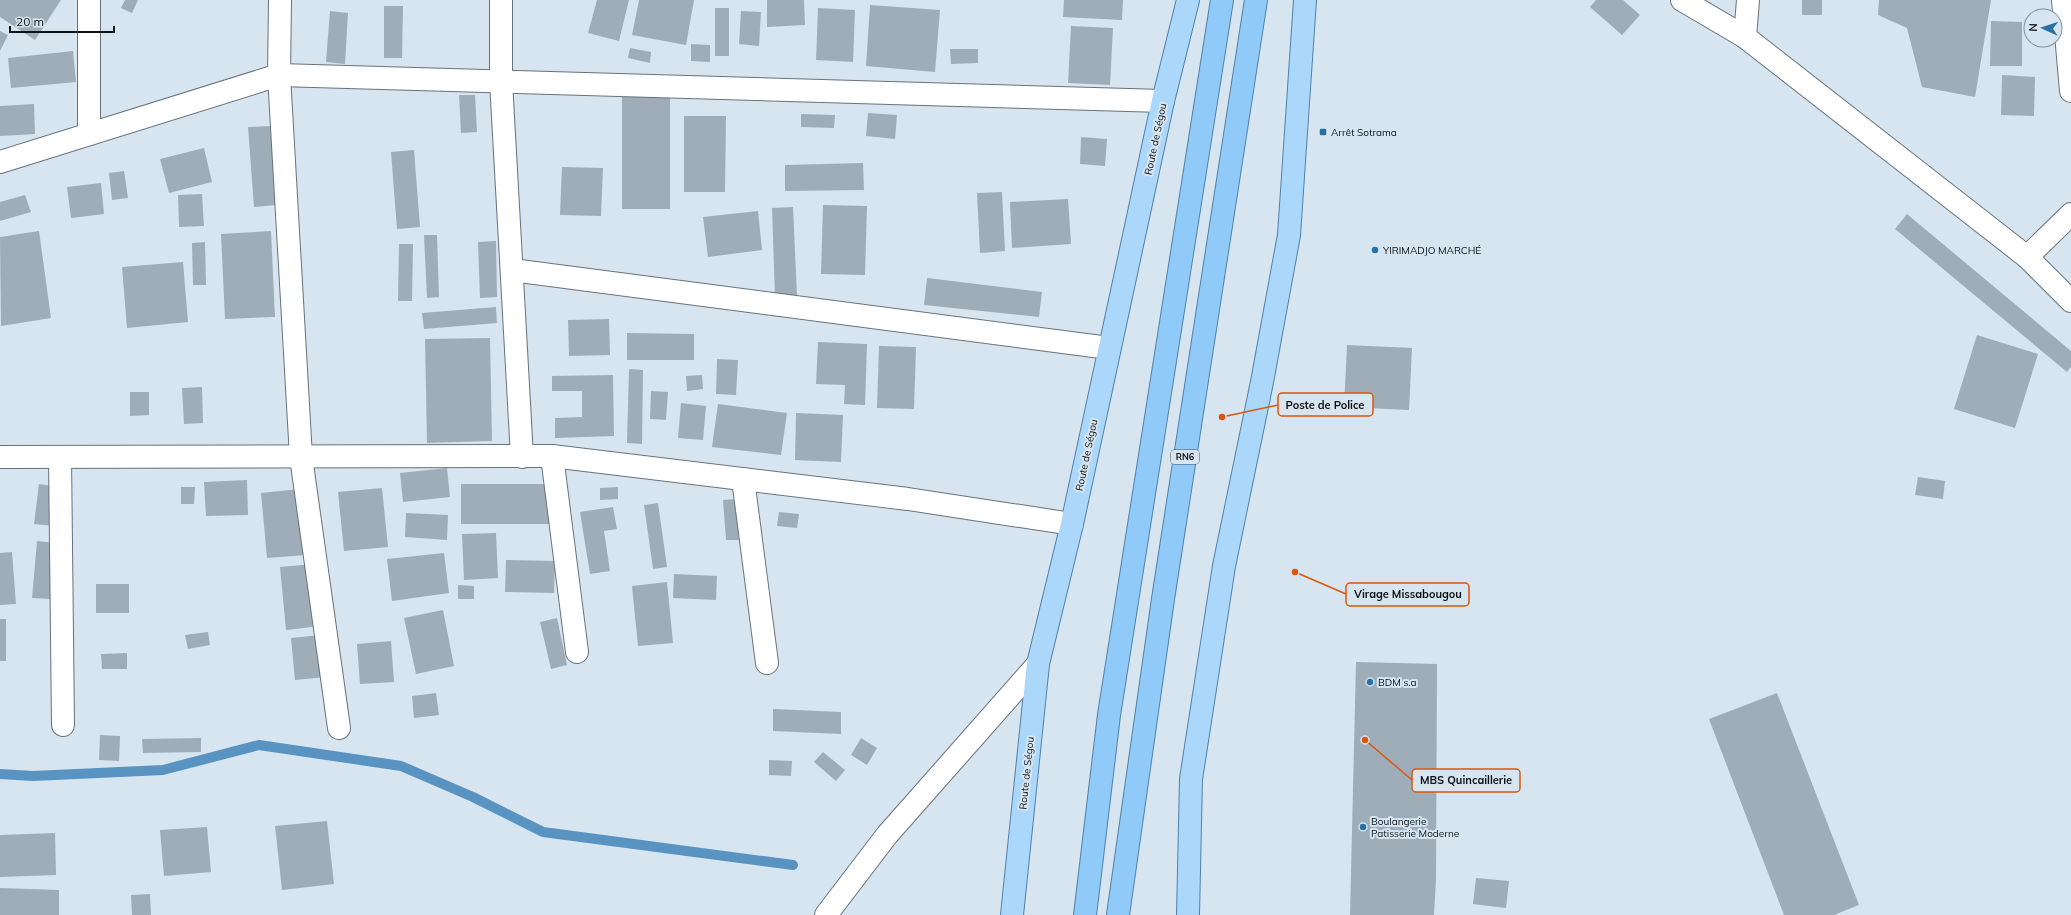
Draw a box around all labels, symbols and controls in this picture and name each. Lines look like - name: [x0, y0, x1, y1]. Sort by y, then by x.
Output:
- scale bar: [10, 8, 114, 34]
- north arrow: [2023, 8, 2063, 48]
- text: 20 m: [16, 14, 44, 29]
- text: N: [2026, 23, 2040, 32]
- street label: Route de Ségou: [1142, 102, 1169, 176]
- place label: Arrêt Sotrama: [1331, 126, 1397, 139]
- marker: Arrêt Sotrama: [1318, 127, 1328, 137]
- place label: YIRIMADJO MARCHÉ: [1382, 244, 1481, 257]
- marker: YIRIMADJO MARCHÉ: [1370, 245, 1380, 255]
- callout: Poste de Police: [1278, 393, 1373, 416]
- text: Poste de Police: [1286, 398, 1364, 412]
- street label: Route de Ségou: [1073, 418, 1100, 492]
- road number: RN6: [1171, 450, 1199, 464]
- callout: Virage Missabougou: [1346, 583, 1469, 606]
- text: Virage Missabougou: [1353, 587, 1462, 601]
- place label: BDM s.a: [1378, 676, 1417, 689]
- marker: BDM s.a: [1365, 677, 1375, 687]
- street label: Route de Ségou: [1016, 736, 1037, 810]
- callout: MBS Quincaillerie: [1412, 769, 1520, 792]
- text: MBS Quincaillerie: [1420, 773, 1512, 787]
- place label: Boulangerie Patisserie Moderne: [1371, 815, 1459, 840]
- marker: Boulangerie Patisserie Moderne: [1358, 822, 1368, 832]

